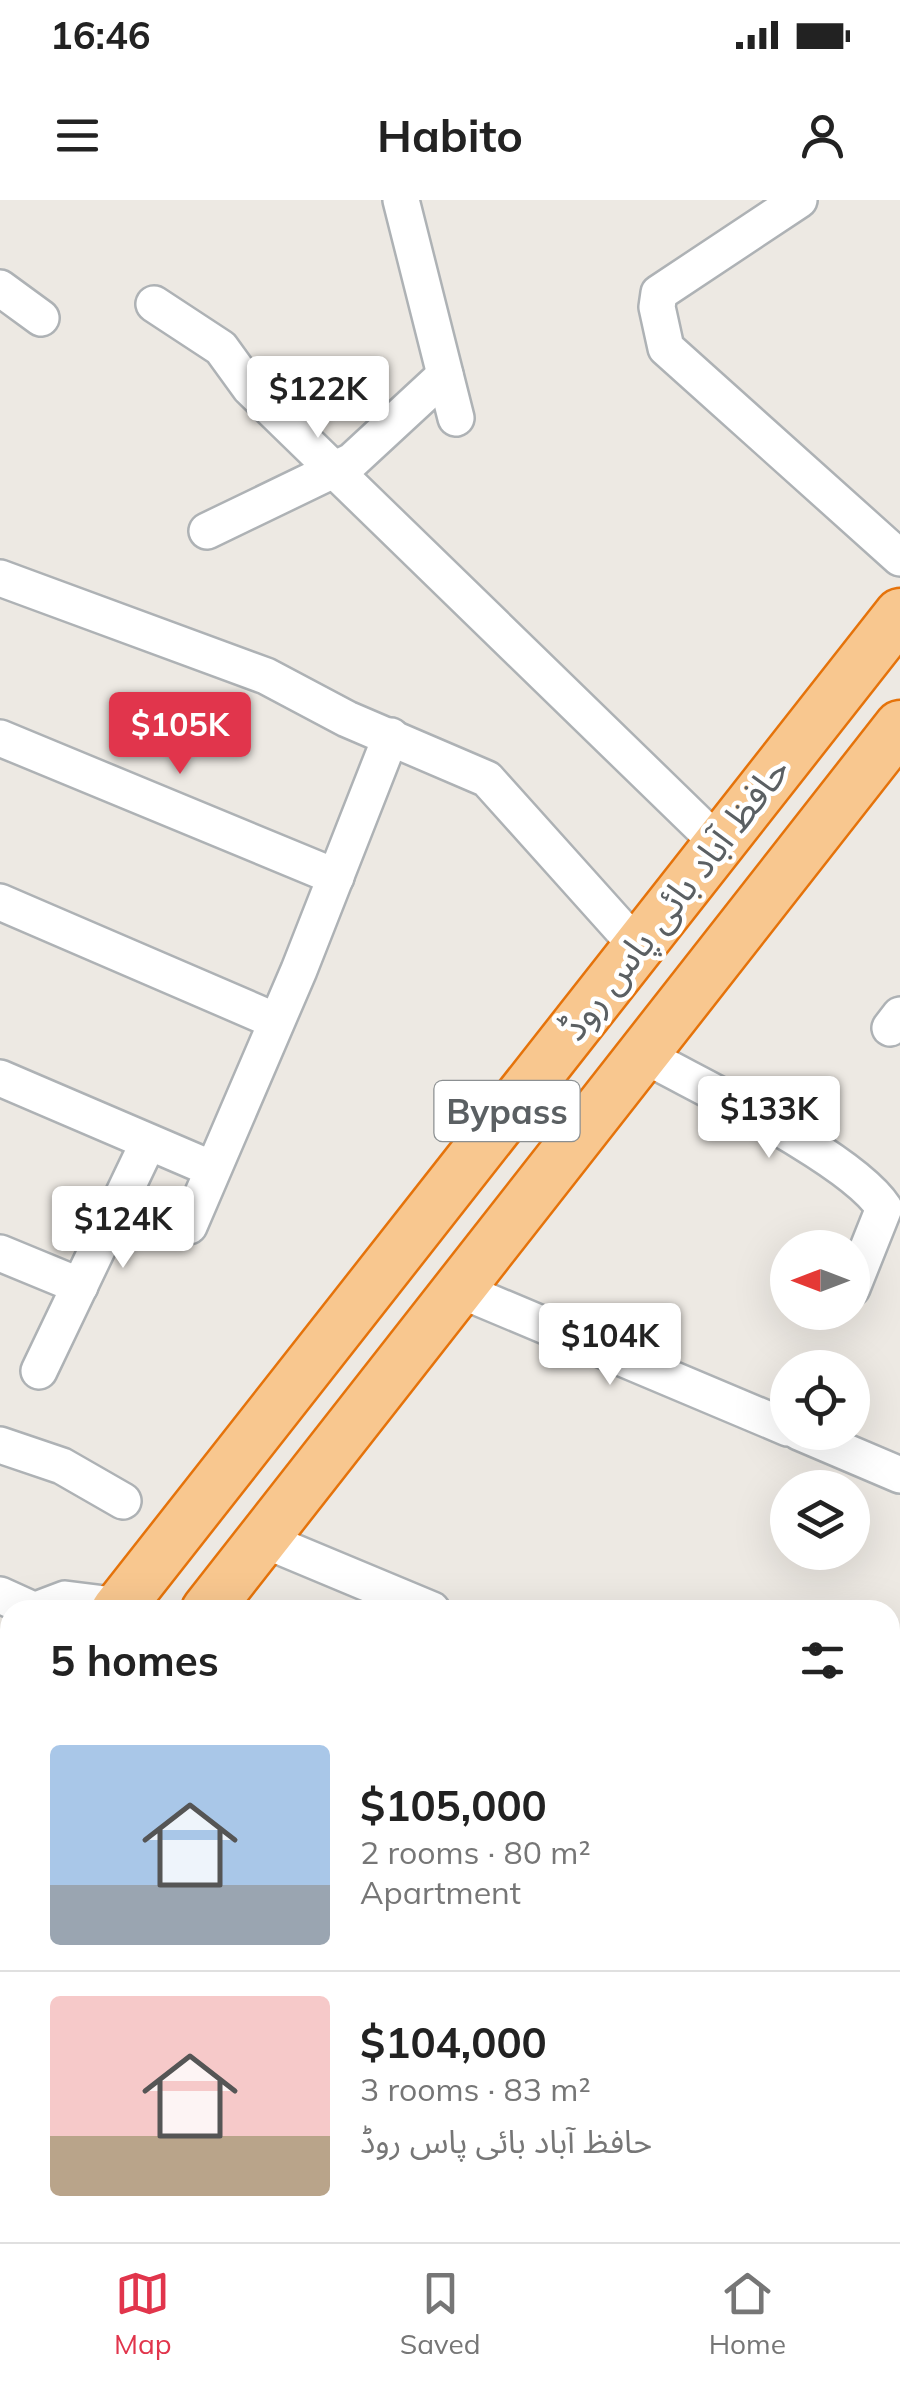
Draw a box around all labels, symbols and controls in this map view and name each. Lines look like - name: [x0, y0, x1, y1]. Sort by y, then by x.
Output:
- text: 16:46: [50, 11, 151, 59]
- text: Habito: [377, 107, 523, 163]
- icon: menu: [50, 108, 105, 163]
- icon: person: [795, 108, 850, 163]
- pin: $122K: [248, 356, 388, 441]
- text: $122K: [269, 368, 367, 408]
- pin: $105K: [110, 692, 250, 777]
- text: $105K: [131, 704, 229, 744]
- street label: حافظ آباد بائی پاس روڈ: [548, 747, 801, 1050]
- pin: $133K: [699, 1076, 839, 1161]
- road number: Bypass: [434, 1081, 580, 1141]
- text: $133K: [720, 1088, 818, 1128]
- pin: $124K: [53, 1186, 193, 1271]
- text: $124K: [74, 1198, 172, 1238]
- north arrow: [770, 1230, 870, 1330]
- map controls: [770, 1230, 870, 1570]
- pin: $104K: [540, 1303, 680, 1388]
- text: $104K: [561, 1315, 659, 1355]
- button: locate: [770, 1350, 870, 1450]
- button: layers: [770, 1470, 870, 1570]
- icon: filters: [795, 1633, 850, 1688]
- text: 5 homes: [50, 1634, 219, 1687]
- text: $105,000: [360, 1779, 547, 1832]
- icon: home: [130, 1785, 250, 1905]
- text: 2 rooms · 80 m²: [360, 1832, 591, 1872]
- text: Apartment: [360, 1872, 521, 1912]
- text: $104,000: [360, 2016, 547, 2069]
- icon: home: [130, 2036, 250, 2156]
- text: 3 rooms · 83 m²: [360, 2069, 591, 2109]
- text: حافظ آباد بائی پاس روڈ: [360, 2121, 652, 2161]
- tab: Map: [114, 2266, 172, 2361]
- tab: Saved: [400, 2266, 481, 2361]
- tab: Home: [709, 2266, 786, 2361]

